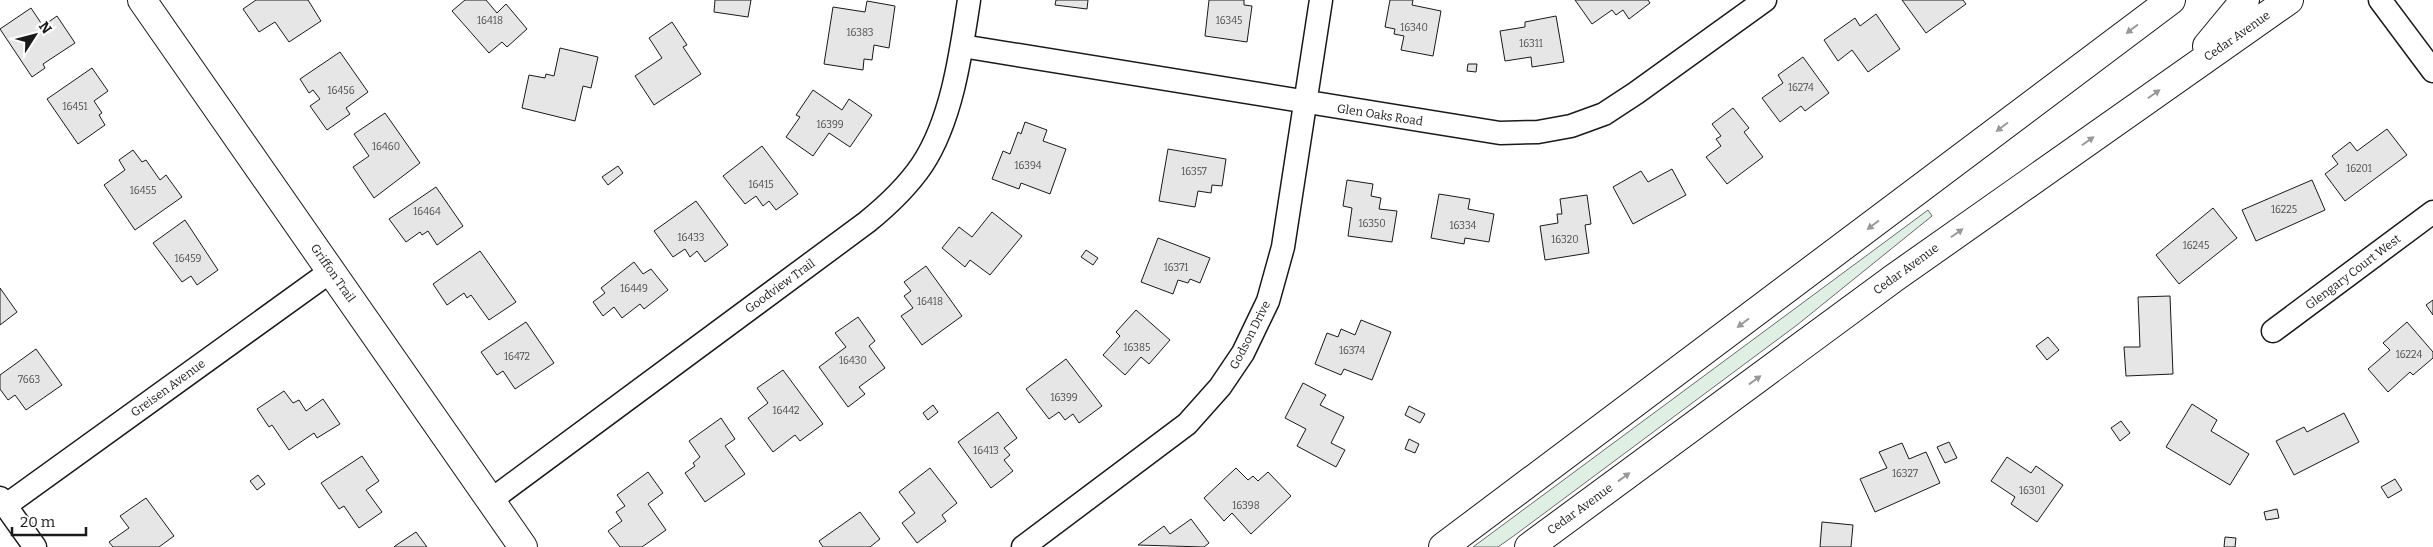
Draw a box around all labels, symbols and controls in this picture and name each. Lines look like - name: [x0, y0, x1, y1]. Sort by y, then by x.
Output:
- street label: Cedar Avenue: [2201, 8, 2273, 64]
- north arrow: [10, 10, 60, 60]
- house number: 16418: [477, 15, 503, 27]
- house number: 16345: [1216, 15, 1242, 27]
- text: N: [35, 18, 55, 37]
- house number: 16340: [1400, 22, 1428, 34]
- one-way arrow: [2126, 24, 2139, 35]
- house number: 16383: [846, 27, 874, 39]
- house number: 16311: [1519, 38, 1543, 50]
- house number: 16274: [1788, 82, 1814, 94]
- house number: 16456: [327, 85, 355, 97]
- one-way arrow: [2148, 89, 2161, 99]
- house number: 16451: [62, 101, 88, 113]
- street label: Glen Oaks Road: [1336, 101, 1424, 129]
- house number: 16399: [816, 119, 844, 131]
- one-way arrow: [1996, 122, 2009, 133]
- one-way arrow: [2081, 136, 2095, 146]
- house number: 16460: [372, 141, 400, 153]
- house number: 16394: [1014, 160, 1042, 172]
- house number: 16201: [2346, 163, 2372, 175]
- house number: 16357: [1181, 166, 1207, 178]
- house number: 16415: [748, 179, 774, 191]
- house number: 16455: [130, 185, 156, 197]
- house number: 16225: [2271, 204, 2297, 216]
- house number: 16464: [413, 206, 441, 218]
- house number: 16350: [1358, 218, 1386, 230]
- house number: 16334: [1450, 220, 1477, 232]
- one-way arrow: [1867, 220, 1880, 231]
- one-way arrow: [1950, 228, 1964, 238]
- street label: Glengary Court West: [2303, 231, 2404, 312]
- house number: 16433: [677, 232, 705, 244]
- house number: 16320: [1551, 234, 1579, 246]
- house number: 16245: [2183, 240, 2209, 252]
- street label: Griffon Trail: [308, 241, 358, 305]
- street label: Cedar Avenue: [1871, 241, 1941, 297]
- house number: 16459: [175, 253, 202, 265]
- street label: Goodview Trail: [742, 256, 818, 316]
- house number: 16371: [1164, 262, 1188, 274]
- house number: 16449: [620, 283, 648, 295]
- house number: 16418: [917, 296, 943, 308]
- street label: Godson Drive: [1227, 298, 1273, 372]
- one-way arrow: [1736, 318, 1750, 328]
- house number: 16385: [1124, 342, 1150, 354]
- house number: 16374: [1339, 345, 1365, 357]
- house number: 16224: [2396, 349, 2422, 361]
- house number: 16472: [504, 351, 530, 363]
- house number: 16430: [839, 355, 867, 367]
- street label: Greisen Avenue: [128, 356, 208, 420]
- house number: 7663: [18, 374, 40, 386]
- one-way arrow: [1748, 375, 1762, 385]
- house number: 16399: [1050, 392, 1078, 404]
- house number: 16442: [772, 405, 800, 417]
- house number: 16413: [973, 445, 999, 457]
- house number: 16327: [1892, 468, 1918, 480]
- one-way arrow: [1617, 471, 1630, 482]
- street label: Cedar Avenue: [1545, 481, 1615, 537]
- house number: 16301: [2019, 485, 2045, 497]
- house number: 16398: [1232, 500, 1260, 512]
- scale bar: [12, 504, 86, 536]
- text: 20 m: [20, 513, 56, 531]

